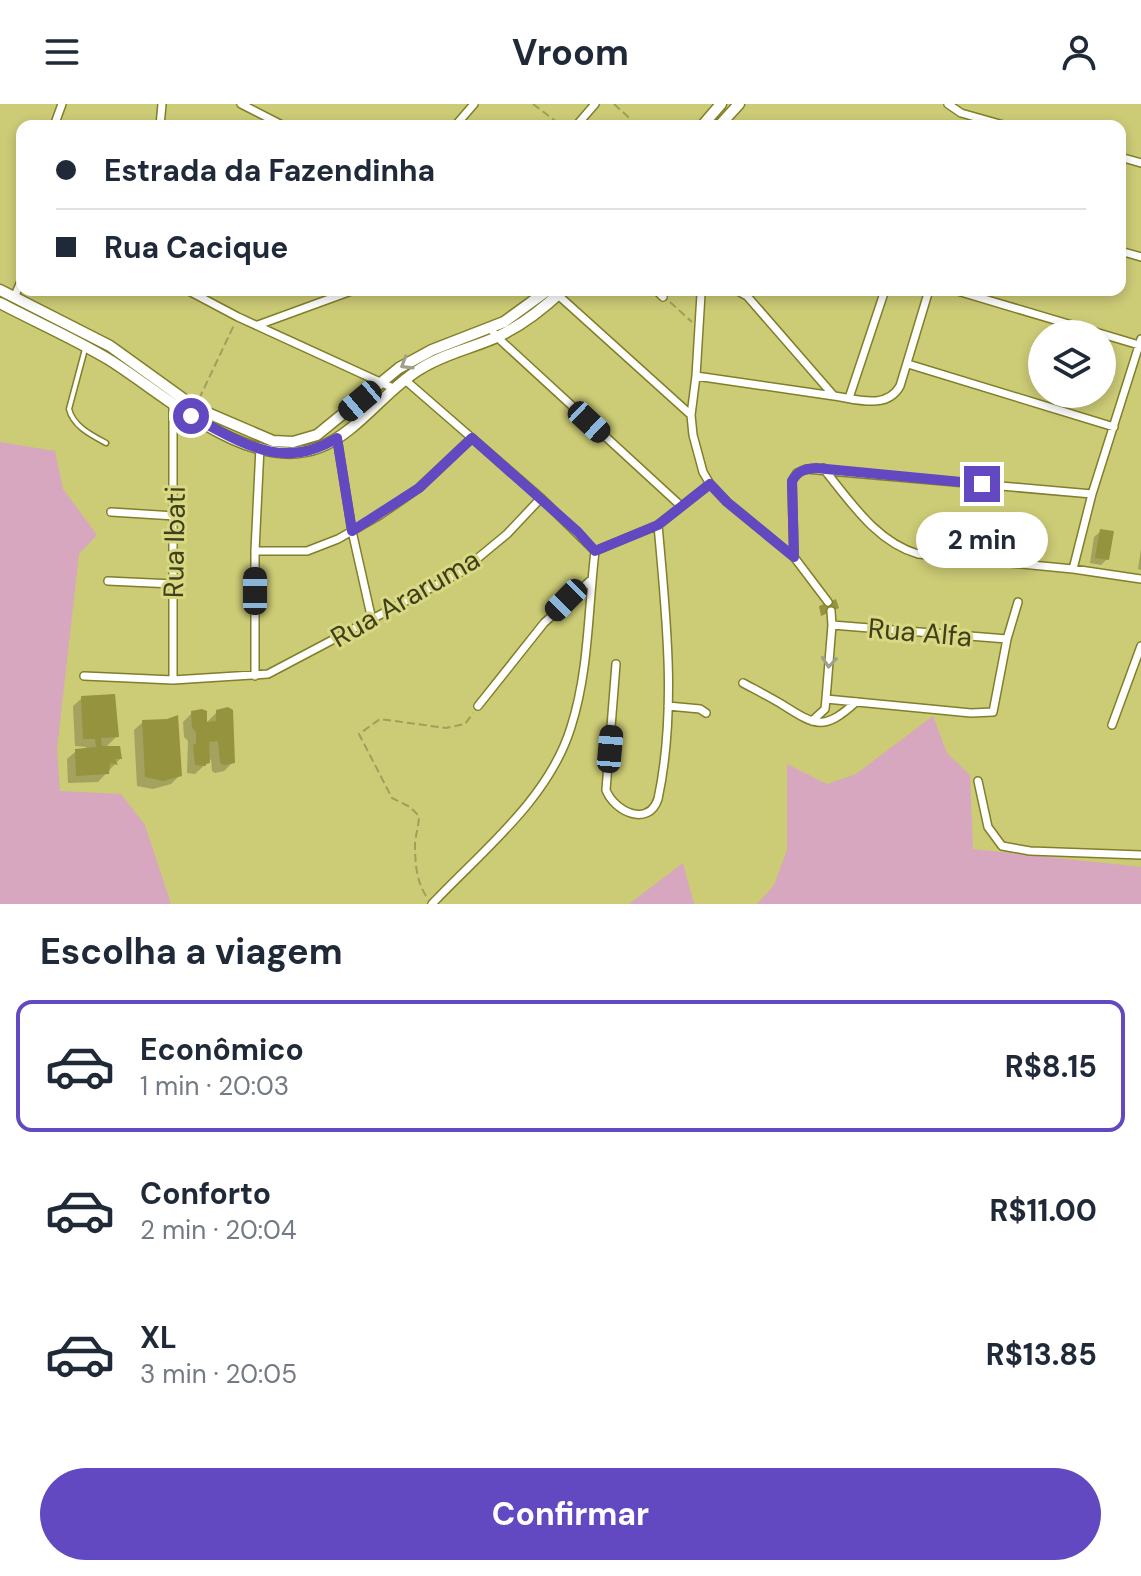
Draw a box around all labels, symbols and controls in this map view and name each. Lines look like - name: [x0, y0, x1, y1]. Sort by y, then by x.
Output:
- text: Vroom: [512, 29, 629, 76]
- icon: menu: [40, 30, 84, 74]
- icon: person: [1057, 30, 1101, 74]
- text: Estrada da Fazendinha: [104, 151, 435, 190]
- text: Rua Cacique: [104, 228, 288, 267]
- map controls: [1028, 320, 1116, 408]
- button: layers: [1028, 320, 1116, 408]
- one-way arrow: [400, 355, 414, 370]
- car: [334, 376, 386, 426]
- car: [563, 397, 615, 447]
- route start: [173, 398, 209, 434]
- route end: [964, 466, 1000, 502]
- street label: Rua Ibati: [155, 486, 194, 598]
- callout: 2 min: [916, 512, 1048, 568]
- text: 2 min: [948, 523, 1016, 557]
- street label: Rua Araruma: [324, 541, 486, 656]
- car: [243, 567, 267, 615]
- car: [541, 575, 591, 625]
- street label: Rua Alfa: [866, 610, 974, 655]
- one-way arrow: [821, 656, 838, 669]
- car: [596, 724, 624, 774]
- text: Escolha a viagem: [40, 928, 343, 975]
- icon: car: [44, 1030, 116, 1102]
- text: Econômico: [140, 1030, 304, 1069]
- text: R$8.15: [1005, 1047, 1097, 1086]
- text: 1 min · 20:03: [140, 1069, 289, 1103]
- icon: car: [44, 1174, 116, 1246]
- text: Conforto: [140, 1174, 271, 1213]
- text: R$11.00: [990, 1191, 1097, 1230]
- text: 2 min · 20:04: [140, 1213, 297, 1247]
- icon: car: [44, 1318, 116, 1390]
- text: XL: [140, 1318, 177, 1357]
- text: R$13.85: [986, 1335, 1097, 1374]
- text: 3 min · 20:05: [140, 1357, 297, 1391]
- button: Confirmar: [40, 1468, 1101, 1560]

